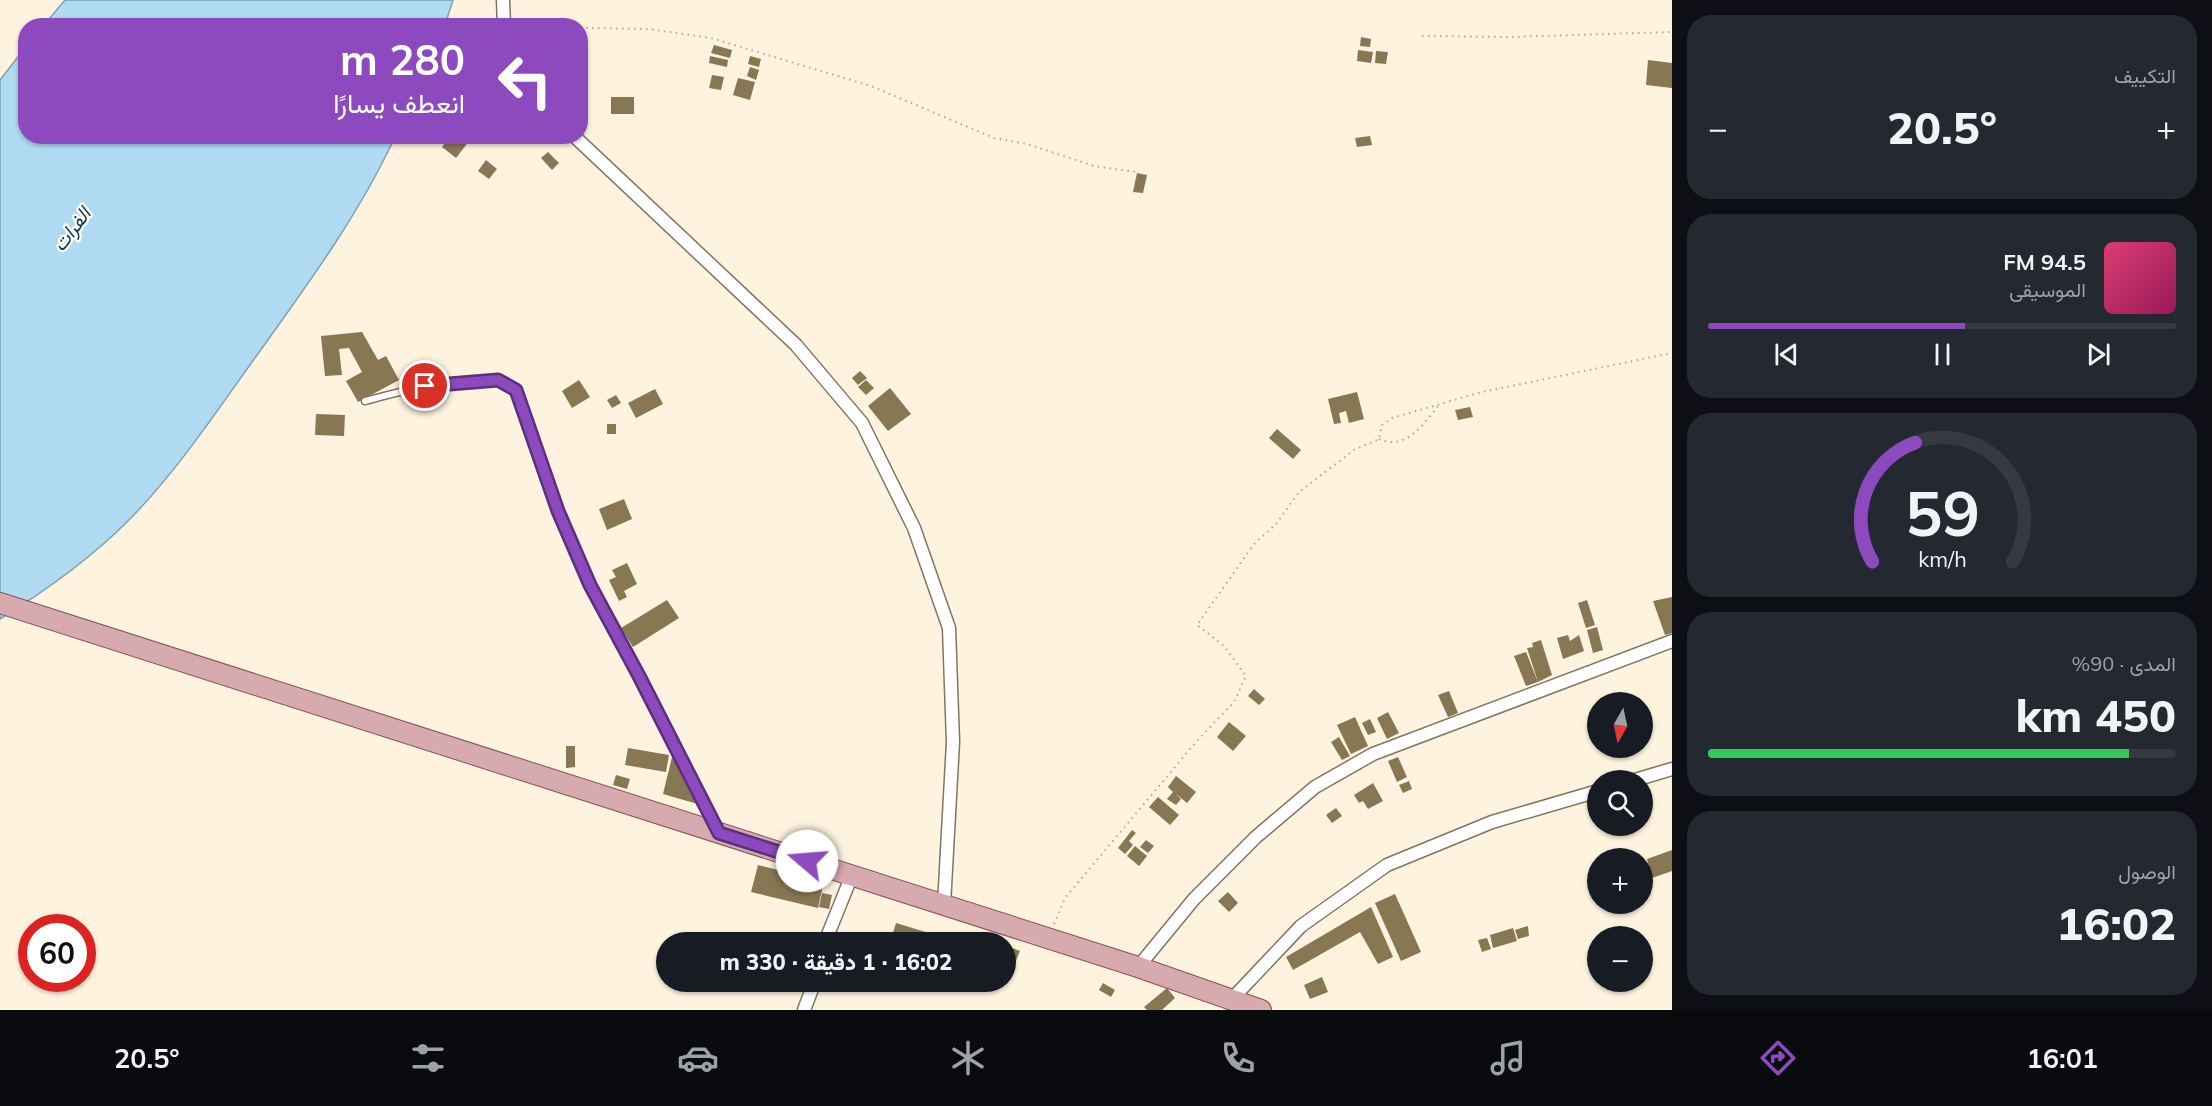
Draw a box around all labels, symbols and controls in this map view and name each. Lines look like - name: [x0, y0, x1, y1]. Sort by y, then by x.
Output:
- text: 280 m: [340, 33, 465, 86]
- icon: left: [486, 42, 564, 120]
- text: التكييف: [2114, 63, 2176, 88]
- text: انعطف يسارًا: [333, 86, 465, 120]
- text: 20.5°: [1887, 99, 1997, 155]
- text: −: [1708, 107, 1728, 148]
- text: +: [2156, 107, 2176, 148]
- water label: الفرات: [46, 200, 98, 257]
- text: 94.5 FM: [2003, 248, 2086, 276]
- text: الموسيقى: [2009, 277, 2086, 302]
- icon: previous: [1770, 338, 1803, 371]
- icon: pause: [1926, 338, 1959, 371]
- icon: next: [2082, 338, 2115, 371]
- pin: [399, 360, 450, 411]
- icon: arrive: [408, 369, 441, 402]
- text: 59: [1905, 473, 1979, 552]
- text: km/h: [1918, 545, 1966, 572]
- text: المدى · 90%: [2072, 651, 2176, 676]
- text: 450 km: [2015, 687, 2176, 743]
- north arrow: [1587, 692, 1653, 758]
- map controls: [1587, 692, 1653, 992]
- button: search: [1587, 770, 1653, 836]
- position arrow: [775, 829, 839, 893]
- button: +: [1587, 848, 1653, 914]
- text: الوصول: [2118, 859, 2176, 884]
- text: 16:02: [2056, 895, 2176, 951]
- speed limit sign: 60: [18, 914, 96, 992]
- button: −: [1587, 926, 1653, 992]
- text: 16:02 · 1 دقيقة · 330 m: [720, 948, 952, 976]
- icon: filters: [407, 1037, 449, 1079]
- icon: car: [677, 1037, 719, 1079]
- icon: climate: [947, 1037, 989, 1079]
- icon: phone: [1217, 1037, 1259, 1079]
- icon: music: [1487, 1037, 1529, 1079]
- icon: directions: [1757, 1037, 1799, 1079]
- text: 20.5°: [114, 1041, 180, 1075]
- text: 16:01: [2027, 1041, 2098, 1075]

